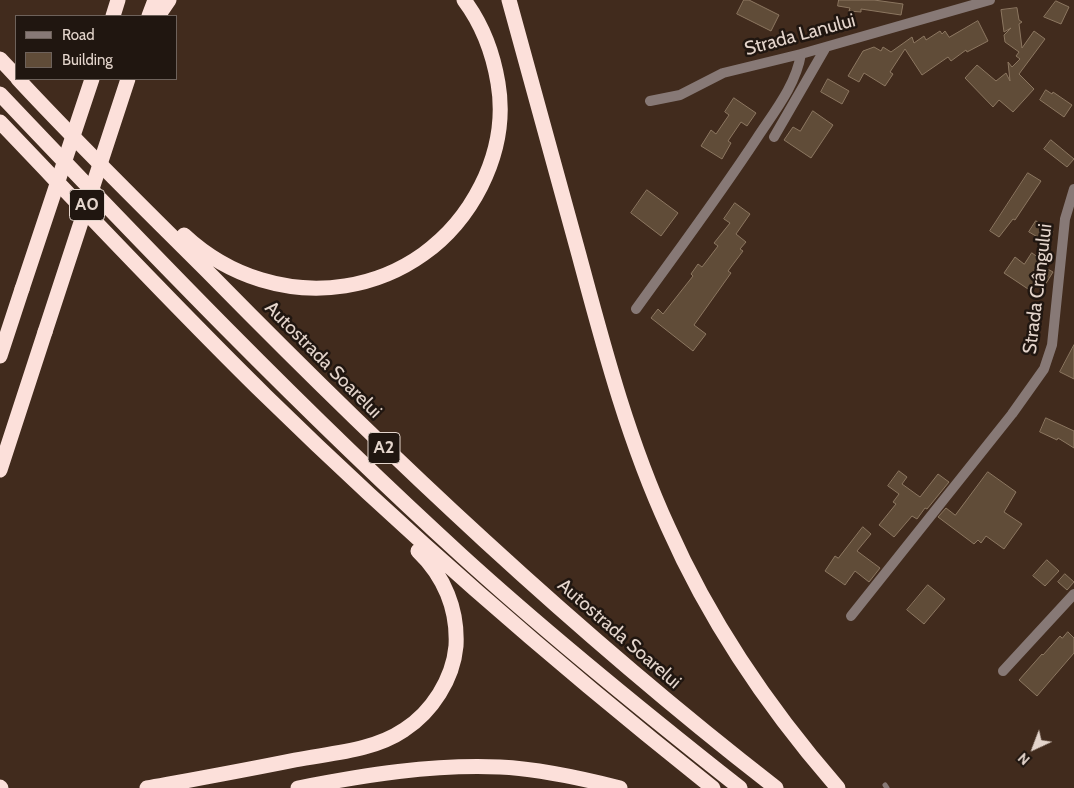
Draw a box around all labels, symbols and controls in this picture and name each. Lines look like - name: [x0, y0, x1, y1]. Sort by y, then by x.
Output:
- street label: Strada Lanului: [742, 9, 858, 61]
- legend: [15, 15, 178, 80]
- text: Road: [62, 26, 95, 44]
- text: Building: [62, 51, 113, 69]
- road number: A0: [70, 190, 104, 220]
- street label: Strada Crângului: [1019, 222, 1057, 356]
- street label: Autostrada Soarelui: [260, 297, 386, 423]
- road number: A2: [368, 432, 400, 463]
- street label: Autostrada Soarelui: [553, 574, 685, 694]
- north arrow: [1009, 723, 1059, 773]
- text: N: [1014, 749, 1034, 769]

